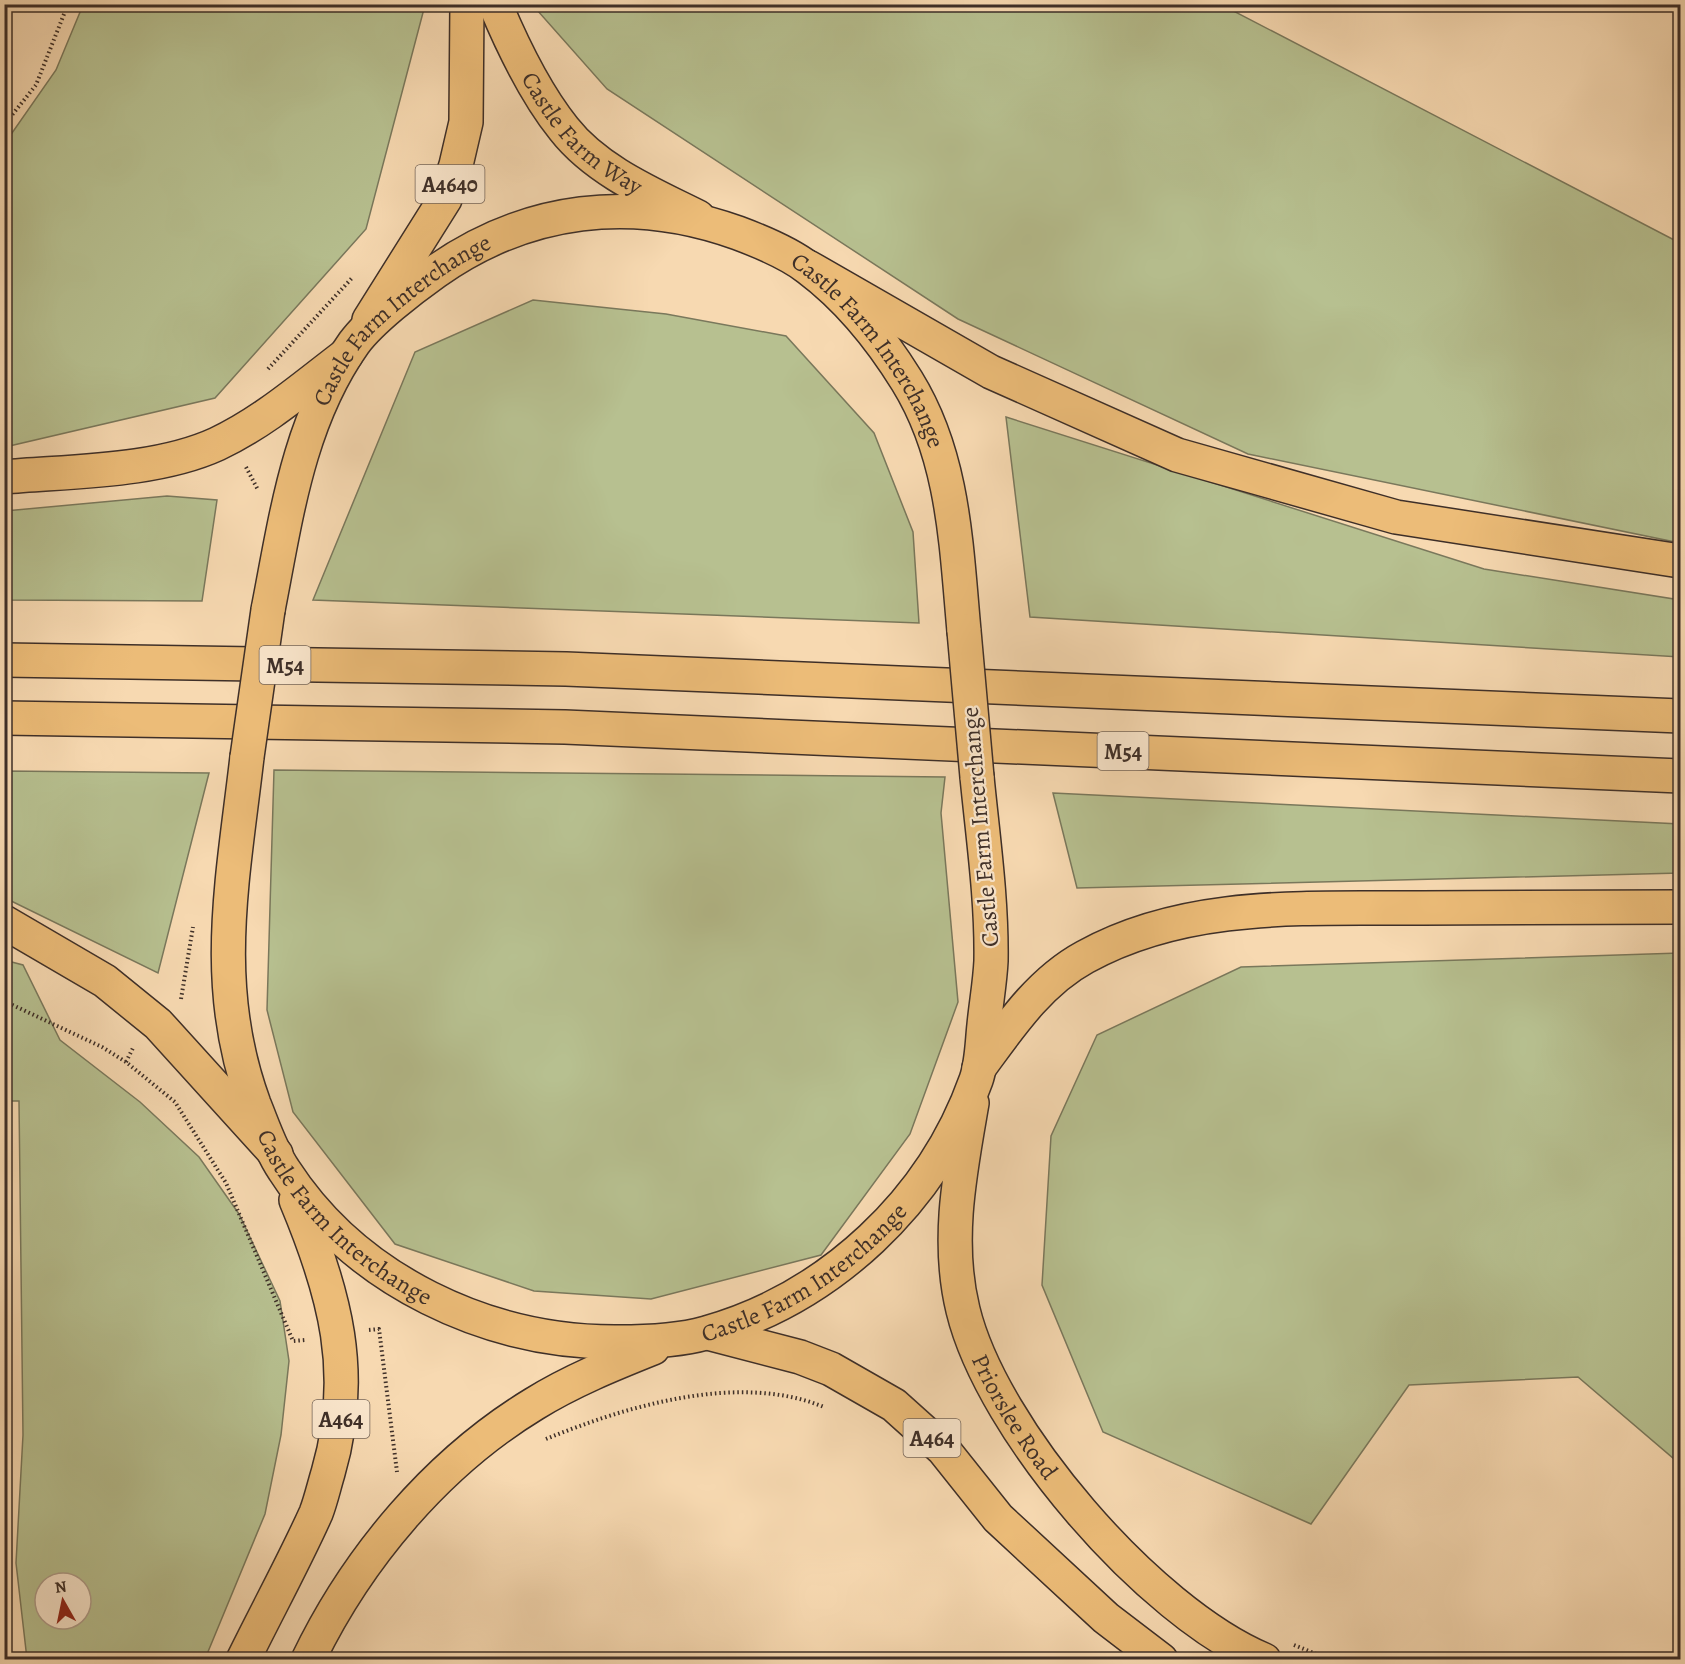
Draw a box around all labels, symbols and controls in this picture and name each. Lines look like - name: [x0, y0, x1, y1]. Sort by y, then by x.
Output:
- street label: Castle Farm Way: [514, 66, 649, 202]
- road number: A4640: [416, 165, 484, 203]
- street label: Castle Farm Interchange: [305, 226, 496, 411]
- street label: Castle Farm Interchange: [785, 245, 952, 452]
- road number: M54: [260, 646, 310, 684]
- street label: Castle Farm Interchange: [954, 706, 1006, 948]
- road number: M54: [1098, 732, 1148, 770]
- street label: Castle Farm Interchange: [250, 1124, 437, 1313]
- street label: Castle Farm Interchange: [697, 1196, 914, 1350]
- street label: Priorslee Road: [964, 1349, 1065, 1486]
- road number: A464: [312, 1400, 370, 1438]
- road number: A464: [904, 1419, 960, 1457]
- north arrow: [33, 1571, 93, 1631]
- text: N: [53, 1575, 69, 1599]

